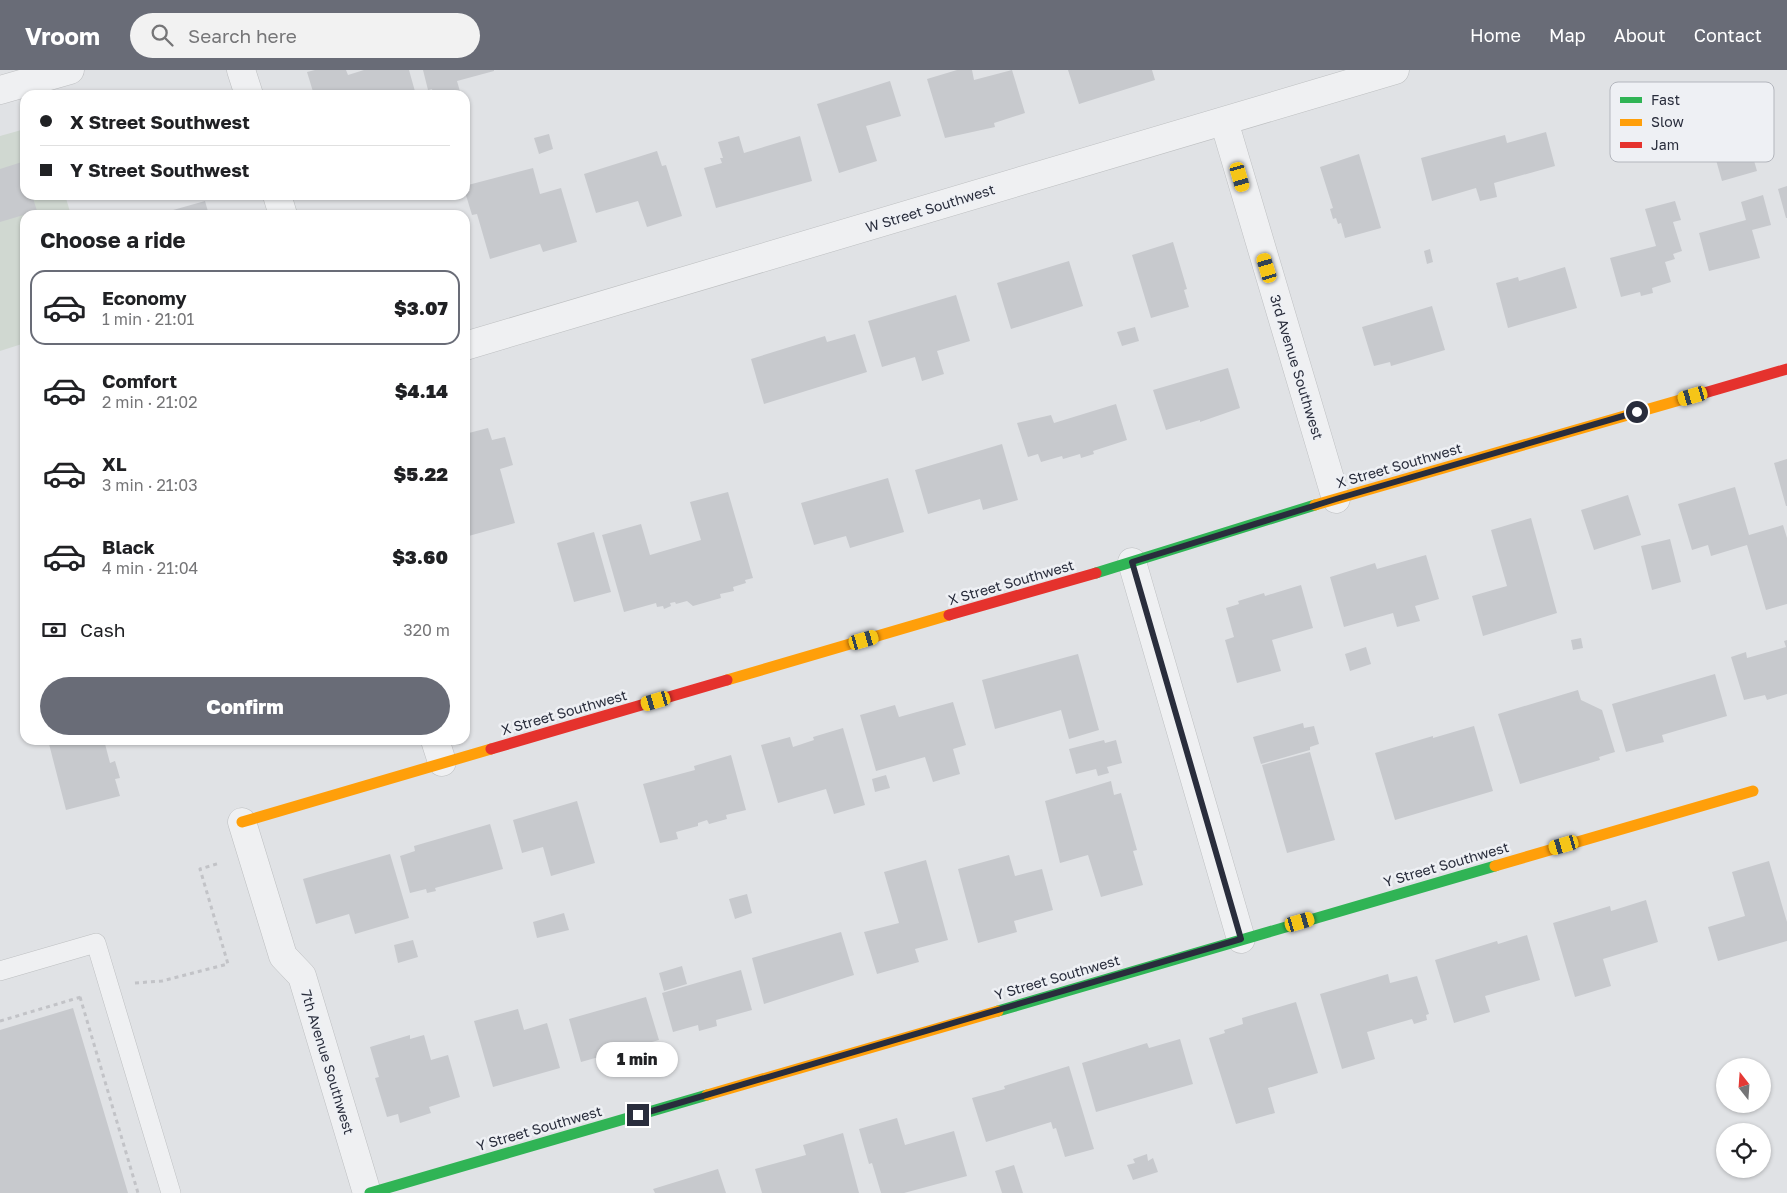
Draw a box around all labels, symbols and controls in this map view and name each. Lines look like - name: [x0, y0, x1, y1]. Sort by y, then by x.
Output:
- search box: [130, 13, 480, 58]
- text: Vroom: [25, 21, 100, 50]
- icon: search: [148, 21, 176, 49]
- text: Search here: [188, 24, 297, 47]
- text: Home: [1470, 24, 1521, 46]
- text: Map: [1549, 24, 1586, 46]
- text: About: [1614, 24, 1666, 46]
- text: Contact: [1694, 24, 1762, 46]
- legend: [1610, 82, 1774, 162]
- text: Fast: [1651, 91, 1680, 108]
- text: X Street Southwest: [70, 110, 250, 133]
- text: Slow: [1651, 113, 1684, 130]
- text: Jam: [1651, 136, 1679, 153]
- text: Y Street Southwest: [70, 158, 249, 181]
- car: [1228, 161, 1251, 193]
- street label: W Street Southwest: [863, 180, 997, 236]
- text: Choose a ride: [40, 226, 186, 253]
- car: [1255, 251, 1278, 285]
- icon: car: [42, 285, 87, 330]
- text: Economy: [102, 286, 187, 309]
- street label: 3rd Avenue Southwest: [1267, 292, 1327, 442]
- text: $3.07: [394, 296, 448, 319]
- text: 1 min · 21:01: [102, 309, 194, 329]
- icon: car: [42, 368, 87, 413]
- text: Comfort: [102, 369, 177, 392]
- text: $4.14: [395, 379, 448, 402]
- car: [1676, 385, 1709, 407]
- text: 2 min · 21:02: [102, 392, 197, 412]
- route start: [1626, 401, 1648, 423]
- street label: X Street Southwest: [1334, 439, 1464, 491]
- icon: car: [42, 451, 87, 496]
- text: XL: [102, 452, 127, 475]
- text: $5.22: [393, 462, 448, 485]
- text: 3 min · 21:03: [102, 475, 198, 495]
- icon: car: [42, 534, 87, 579]
- text: Black: [102, 535, 155, 558]
- text: $3.60: [392, 545, 448, 568]
- street label: X Street Southwest: [946, 556, 1076, 608]
- text: 4 min · 21:04: [102, 558, 198, 578]
- icon: cash: [40, 616, 68, 644]
- text: Cash: [80, 618, 125, 641]
- text: 320 m: [403, 620, 450, 640]
- car: [847, 629, 880, 651]
- button: Confirm: [40, 677, 450, 735]
- street label: X Street Southwest: [499, 686, 629, 738]
- car: [639, 690, 672, 712]
- car: [1547, 834, 1580, 856]
- street label: Y Street Southwest: [1381, 838, 1511, 890]
- car: [1283, 911, 1316, 933]
- street label: Y Street Southwest: [992, 951, 1122, 1003]
- street label: 7th Avenue Southwest: [298, 988, 358, 1136]
- callout: 1 min: [597, 1042, 679, 1078]
- text: 1 min: [617, 1049, 657, 1069]
- north arrow: [1716, 1058, 1771, 1112]
- map controls: [1716, 1058, 1771, 1178]
- street label: Y Street Southwest: [474, 1102, 604, 1154]
- route end: [627, 1104, 649, 1126]
- button: locate: [1716, 1123, 1771, 1178]

